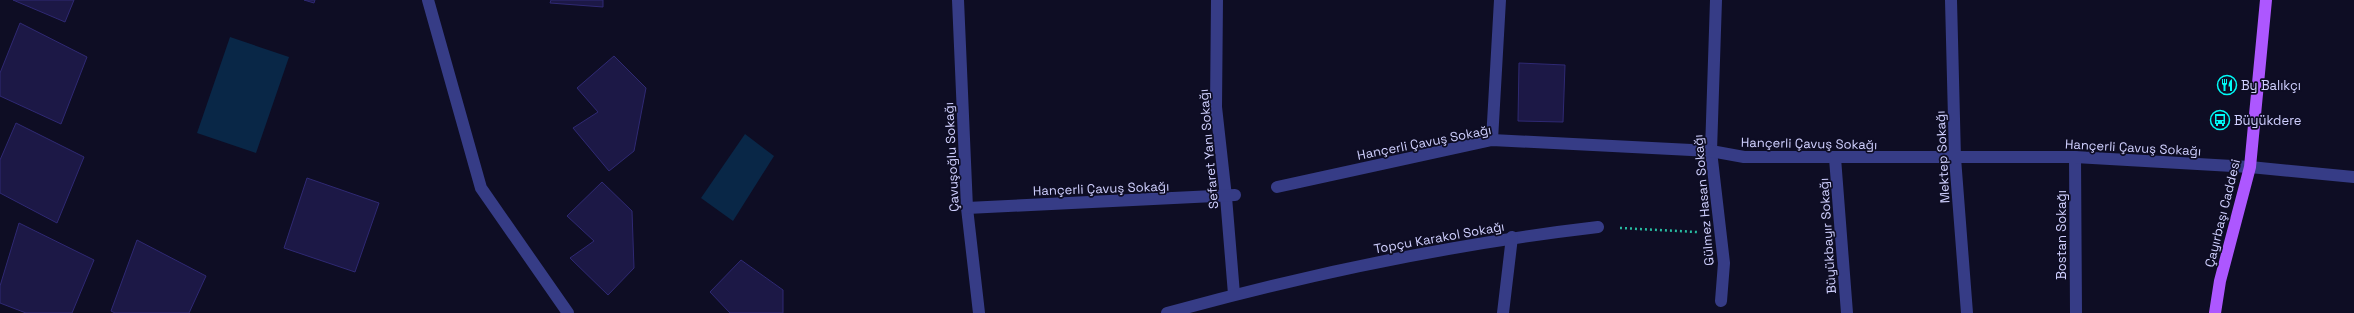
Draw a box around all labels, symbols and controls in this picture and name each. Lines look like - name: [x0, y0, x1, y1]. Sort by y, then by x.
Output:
- restaurant icon: By Balıkçı: [2216, 74, 2238, 96]
- place label: By Balıkçı: [2241, 77, 2301, 94]
- street label: Sefaret Yanı Sokağı: [1195, 88, 1222, 210]
- street label: Çavuşoğlu Sokağı: [940, 102, 963, 212]
- bus stop icon: Büyükdere: [2209, 109, 2231, 131]
- street label: Mektep Sokağı: [1932, 110, 1953, 204]
- place label: Büyükdere: [2234, 112, 2302, 129]
- street label: Hançerli Çavuş Sokağı: [1356, 121, 1493, 164]
- street label: Gülmez Hasan Sokağı: [1689, 134, 1718, 266]
- street label: Hançerli Çavuş Sokağı: [1741, 134, 1877, 153]
- street label: Hançerli Çavuş Sokağı: [2064, 135, 2202, 160]
- street label: Çayırbaşı Caddesi: [2201, 157, 2244, 269]
- street label: Büyükbayır Sokağı: [1815, 177, 1840, 295]
- street label: Hançerli Çavuş Sokağı: [1033, 178, 1169, 199]
- street label: Bostan Sokağı: [2053, 190, 2070, 280]
- street label: Topçu Karakol Sokağı: [1372, 218, 1506, 257]

